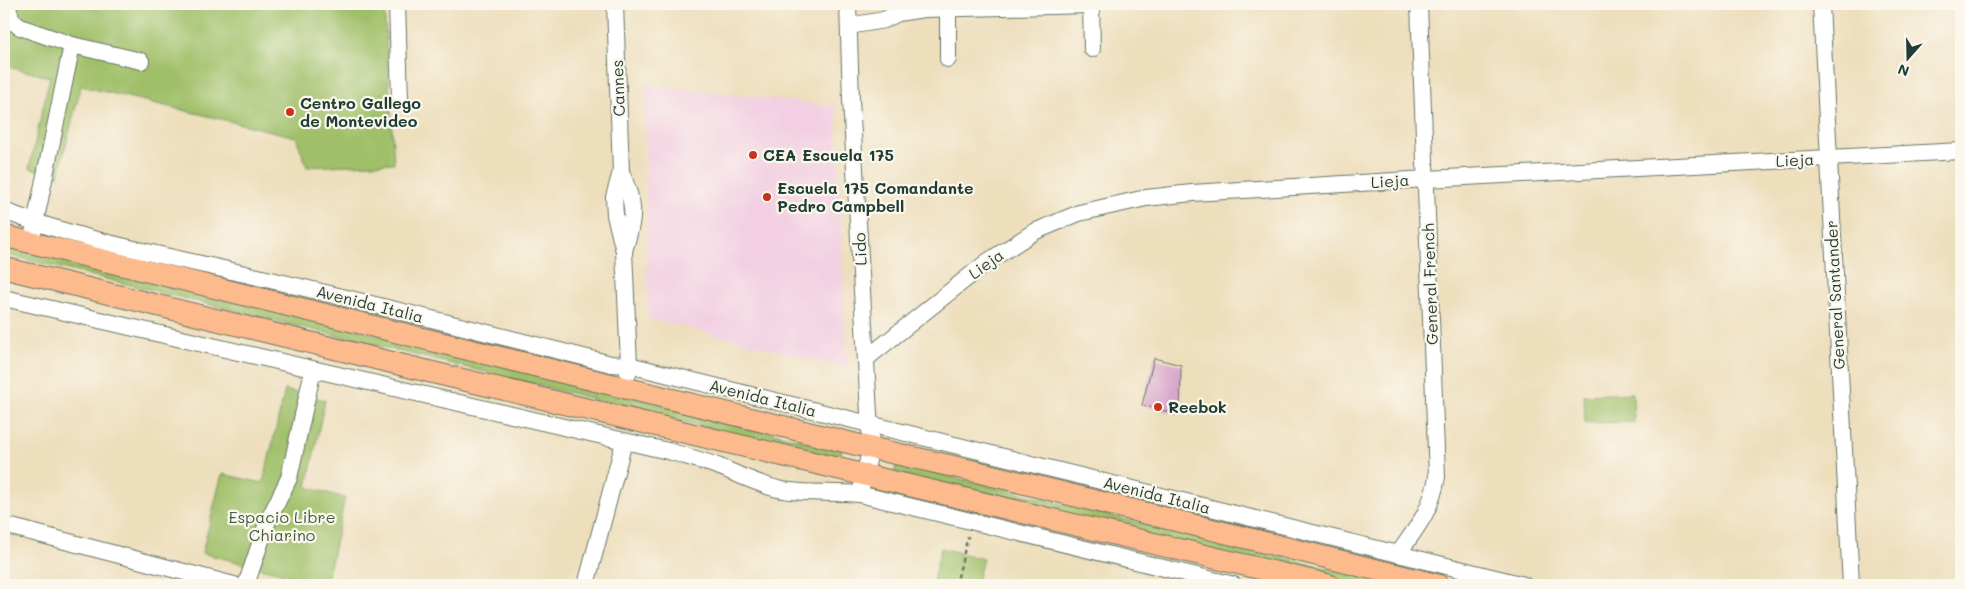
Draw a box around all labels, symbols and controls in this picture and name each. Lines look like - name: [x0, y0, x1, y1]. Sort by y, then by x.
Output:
- north arrow: [1882, 32, 1932, 82]
- street label: Cannes: [606, 59, 629, 117]
- text: N: [1895, 60, 1912, 81]
- place label: Centro Gallego de Montevideo: [300, 92, 421, 131]
- marker: Centro Gallego de Montevideo: [284, 106, 296, 118]
- place label: CEA Escuela 175: [763, 144, 894, 165]
- street label: Lieja: [1775, 148, 1815, 171]
- marker: CEA Escuela 175: [747, 149, 759, 161]
- street label: Lieja: [1370, 169, 1410, 192]
- place label: Escuela 175 Comandante Pedro Campbell: [777, 177, 974, 216]
- marker: Escuela 175 Comandante Pedro Campbell: [761, 191, 773, 203]
- street label: General Santander: [1820, 220, 1849, 370]
- street label: General French: [1417, 223, 1442, 345]
- street label: Lido: [848, 232, 871, 266]
- street label: Lieja: [964, 244, 1008, 283]
- street label: Avenida Italia: [314, 280, 426, 327]
- street label: Avenida Italia: [707, 374, 819, 421]
- place label: Reebok: [1168, 396, 1227, 417]
- marker: Reebok: [1152, 401, 1164, 413]
- street label: Avenida Italia: [1101, 471, 1213, 518]
- park label: Espacio Libre Chiarino: [228, 506, 336, 545]

